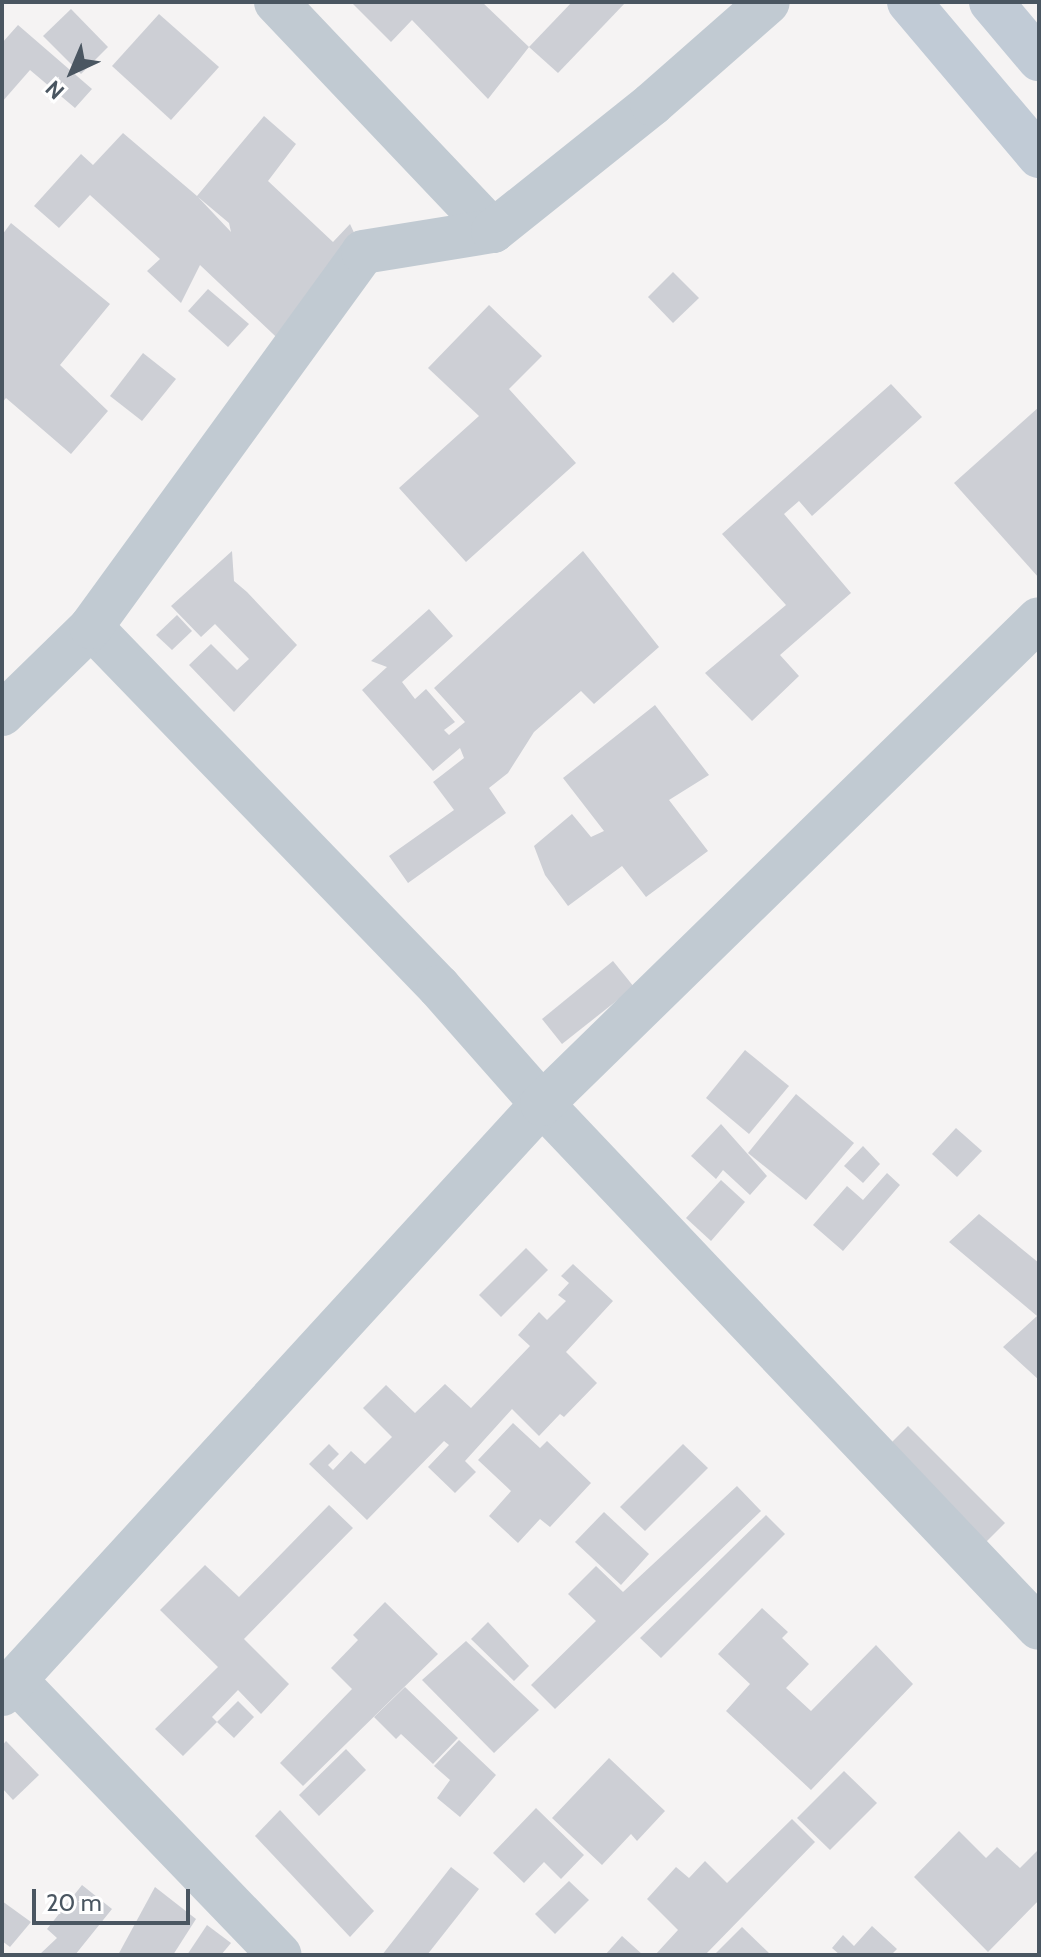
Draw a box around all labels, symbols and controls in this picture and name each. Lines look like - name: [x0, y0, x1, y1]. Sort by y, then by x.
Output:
- north arrow: [32, 32, 112, 112]
- text: N: [40, 75, 70, 105]
- scale bar: [36, 1873, 194, 1923]
- text: 20 m: [46, 1888, 102, 1917]

